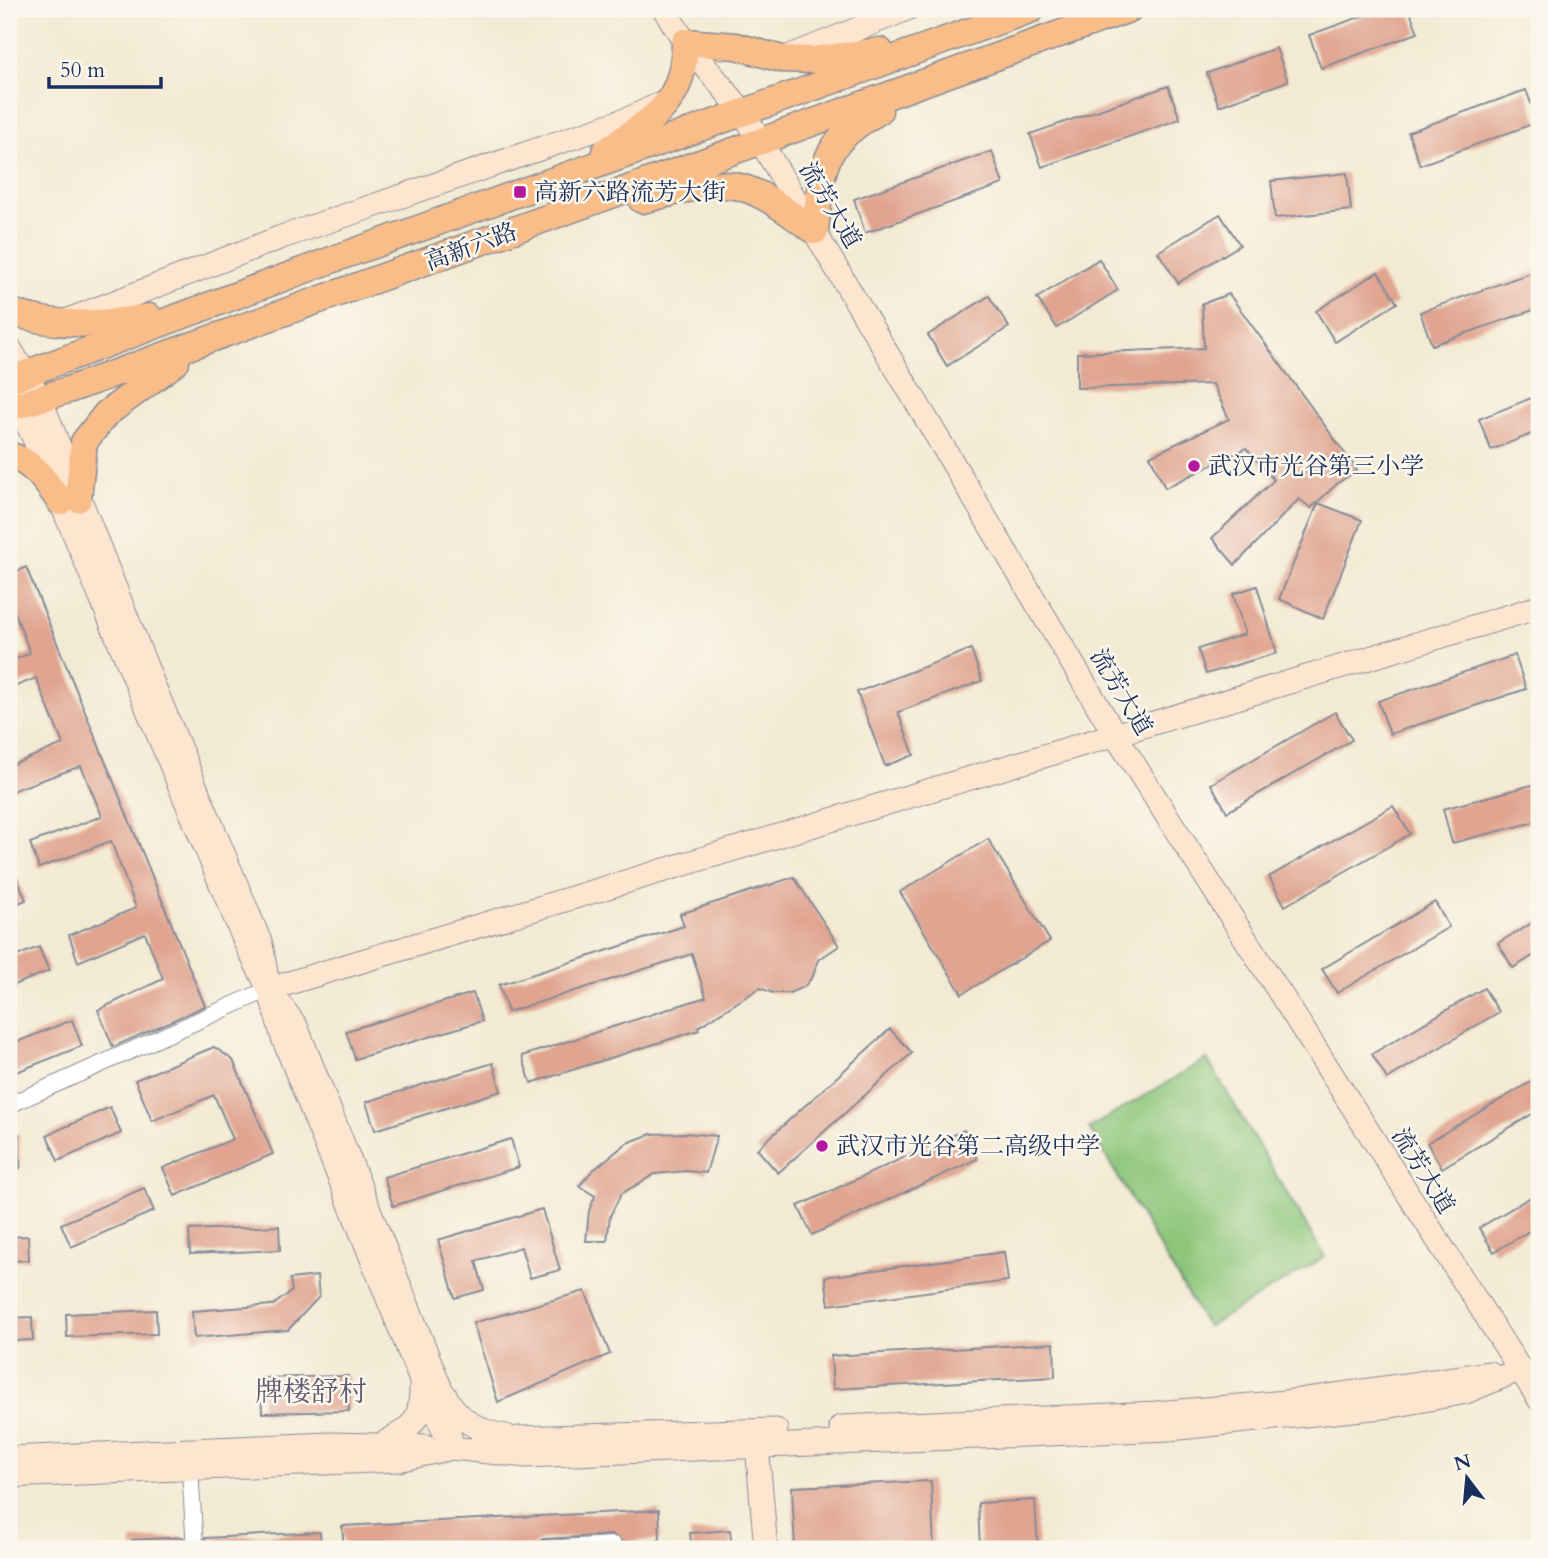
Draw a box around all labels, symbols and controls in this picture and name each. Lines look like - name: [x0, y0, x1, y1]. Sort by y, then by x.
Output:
- scale bar: [49, 46, 161, 90]
- text: 50 m: [60, 56, 105, 85]
- street label: 流芳大道: [791, 155, 869, 255]
- place label: 高新六路流芳大街: [534, 176, 726, 209]
- marker: 高新六路流芳大街: [512, 184, 528, 200]
- street label: 高新六路: [420, 215, 522, 279]
- place label: 武汉市光谷第三小学: [1208, 450, 1424, 483]
- marker: 武汉市光谷第三小学: [1186, 458, 1202, 474]
- street label: 流芳大道: [1082, 642, 1160, 742]
- street label: 流芳大道: [1384, 1122, 1462, 1220]
- place label: 武汉市光谷第二高级中学: [836, 1130, 1100, 1163]
- marker: 武汉市光谷第二高级中学: [814, 1138, 830, 1154]
- district label: 牌楼舒村: [255, 1373, 367, 1411]
- north arrow: [1432, 1442, 1502, 1512]
- text: N: [1451, 1448, 1475, 1477]

